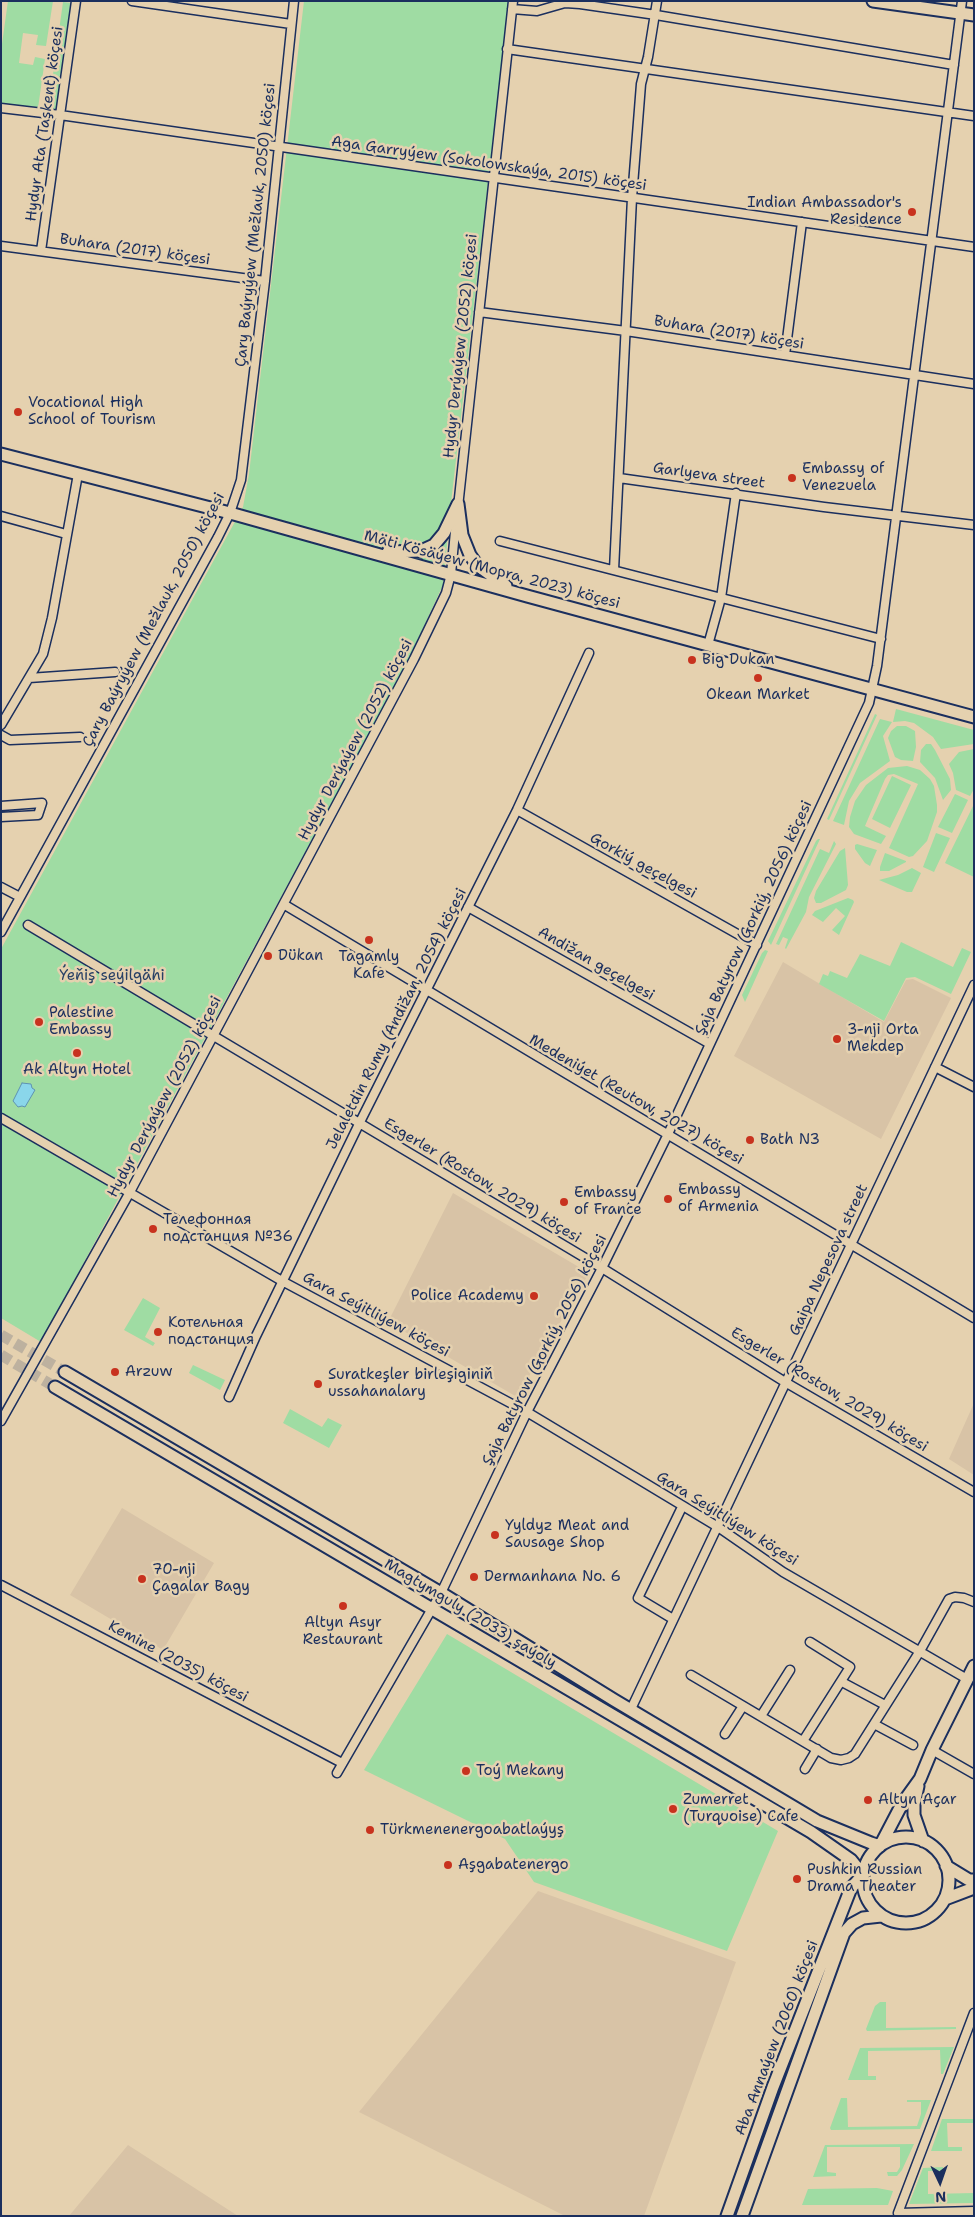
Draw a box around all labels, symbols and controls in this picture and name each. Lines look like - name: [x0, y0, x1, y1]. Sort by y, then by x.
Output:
- street label: Hydyr Ata (Taşkent) köçesi: [22, 25, 68, 223]
- street label: Çary Baýryýew (Mežlauk, 2050) köçesi: [232, 82, 280, 368]
- street label: Aga Garryýew (Sokolowskaýa, 2015) köçesi: [330, 133, 648, 195]
- place label: Indian Ambassador's Residence: [747, 194, 902, 229]
- marker: Indian Ambassador's Residence: [906, 206, 918, 218]
- street label: Buhara (2017) köçesi: [59, 231, 211, 269]
- street label: Hydyr Derýaýew (2052) köçesi: [440, 233, 482, 459]
- street label: Buhara (2017) köçesi: [653, 312, 805, 354]
- place label: Vocational High School of Tourism: [28, 394, 156, 429]
- marker: Vocational High School of Tourism: [12, 406, 24, 418]
- street label: Garlyeva street: [652, 459, 766, 493]
- place label: Embassy of Venezuela: [802, 460, 885, 495]
- marker: Embassy of Venezuela: [786, 472, 798, 484]
- street label: Çary Baýryýew (Mežlauk, 2050) köçesi: [79, 490, 229, 750]
- street label: Mäti Kösäýew (Mopra, 2023) köçesi: [362, 527, 622, 613]
- street label: Hydyr Derýaýew (2052) köçesi: [295, 636, 417, 844]
- place label: Big Dukan: [702, 651, 774, 669]
- marker: Big Dukan: [686, 654, 698, 666]
- marker: Okean Market: [752, 672, 764, 684]
- place label: Okean Market: [706, 686, 810, 704]
- street label: Şaja Batyrow (Gorkiý, 2056) köçesi: [692, 798, 816, 1038]
- street label: Gorkiý geçelgesi: [587, 829, 699, 903]
- street label: Jelaletdin Rumy (Andižan, 2054) köçesi: [323, 885, 471, 1153]
- street label: Andižan geçelgesi: [535, 923, 657, 1005]
- marker: Tagamly Kafe: [363, 934, 375, 946]
- place label: Dükan: [278, 947, 323, 965]
- place label: Tagamly Kafe: [339, 948, 399, 983]
- marker: Dükan: [262, 950, 274, 962]
- park label: Ýeňiş seýilgähi: [59, 967, 165, 985]
- street label: Hydyr Derýaýew (2052) köçesi: [104, 993, 226, 1201]
- place label: Palestine Embassy: [49, 1004, 114, 1039]
- marker: Palestine Embassy: [33, 1016, 45, 1028]
- place label: 3-nji Orta Mekdep: [847, 1021, 919, 1056]
- street label: Medeniýet (Reutow, 2027) köçesi: [526, 1031, 746, 1169]
- marker: 3-nji Orta Mekdep: [831, 1033, 843, 1045]
- marker: Ak Altyn Hotel: [71, 1047, 83, 1059]
- place label: Ak Altyn Hotel: [23, 1061, 131, 1079]
- street label: Esgerler (Rostow, 2029) köçesi: [380, 1115, 584, 1247]
- place label: Bath N3: [760, 1131, 820, 1149]
- marker: Bath N3: [744, 1134, 756, 1146]
- place label: Embassy of Armenia: [678, 1181, 759, 1216]
- street label: Gaipa Nepesova street: [786, 1181, 872, 1339]
- place label: Embassy of France: [574, 1184, 642, 1219]
- marker: Embassy of Armenia: [662, 1193, 674, 1205]
- marker: Embassy of France: [558, 1196, 570, 1208]
- place label: Телефонная подстанция №36: [163, 1211, 293, 1246]
- marker: Телефонная подстанция №36: [147, 1223, 159, 1235]
- street label: Şaja Batyrow (Gorkiý, 2056) köçesi: [479, 1232, 611, 1468]
- street label: Gara Seýitliýew köçesi: [299, 1269, 453, 1361]
- place label: Police Academy: [411, 1287, 524, 1305]
- marker: Police Academy: [528, 1290, 540, 1302]
- place label: Котельная подстанция: [168, 1314, 254, 1349]
- street label: Esgerler (Rostow, 2029) köçesi: [727, 1324, 931, 1456]
- marker: Котельная подстанция: [152, 1326, 164, 1338]
- place label: Arzuw: [125, 1363, 173, 1381]
- marker: Arzuw: [109, 1366, 121, 1378]
- place label: Suratkeşler birleşiginiň ussahanalary: [328, 1366, 493, 1401]
- marker: Suratkeşler birleşiginiň ussahanalary: [312, 1378, 324, 1390]
- street label: Gara Seýitliýew köçesi: [653, 1468, 801, 1570]
- place label: Yyldyz Meat and Sausage Shop: [505, 1517, 629, 1552]
- marker: Yyldyz Meat and Sausage Shop: [489, 1529, 501, 1541]
- street label: Magtymguly (2033) şaýoly: [381, 1555, 559, 1673]
- place label: 70-nji Çagalar Bagy: [152, 1561, 250, 1596]
- place label: Dermanhana No. 6: [484, 1568, 621, 1586]
- marker: Dermanhana No. 6: [468, 1571, 480, 1583]
- marker: 70-nji Çagalar Bagy: [136, 1573, 148, 1585]
- marker: Altyn Asyr Restaurant: [337, 1600, 349, 1612]
- place label: Altyn Asyr Restaurant: [303, 1614, 383, 1649]
- street label: Kemine (2035) köçesi: [105, 1617, 251, 1707]
- place label: Toý Mekany: [476, 1762, 564, 1780]
- marker: Toý Mekany: [460, 1765, 472, 1777]
- place label: Zumerret (Turquoise) Cafe: [683, 1791, 799, 1826]
- place label: Altyn Açar: [878, 1791, 957, 1809]
- marker: Altyn Açar: [862, 1794, 874, 1806]
- marker: Zumerret (Turquoise) Cafe: [667, 1803, 679, 1815]
- place label: Türkmenenergoabatlaýyş: [380, 1821, 564, 1839]
- marker: Türkmenenergoabatlaýyş: [364, 1824, 376, 1836]
- place label: Aşgabatenergo: [458, 1856, 569, 1874]
- marker: Aşgabatenergo: [442, 1859, 454, 1871]
- place label: Pushkin Russian Drama Theater: [807, 1861, 922, 1896]
- marker: Pushkin Russian Drama Theater: [791, 1873, 803, 1885]
- street label: Aba Annaýew (2060) köçesi: [731, 1938, 823, 2138]
- north arrow: [915, 2157, 965, 2207]
- text: N: [935, 2188, 947, 2206]

